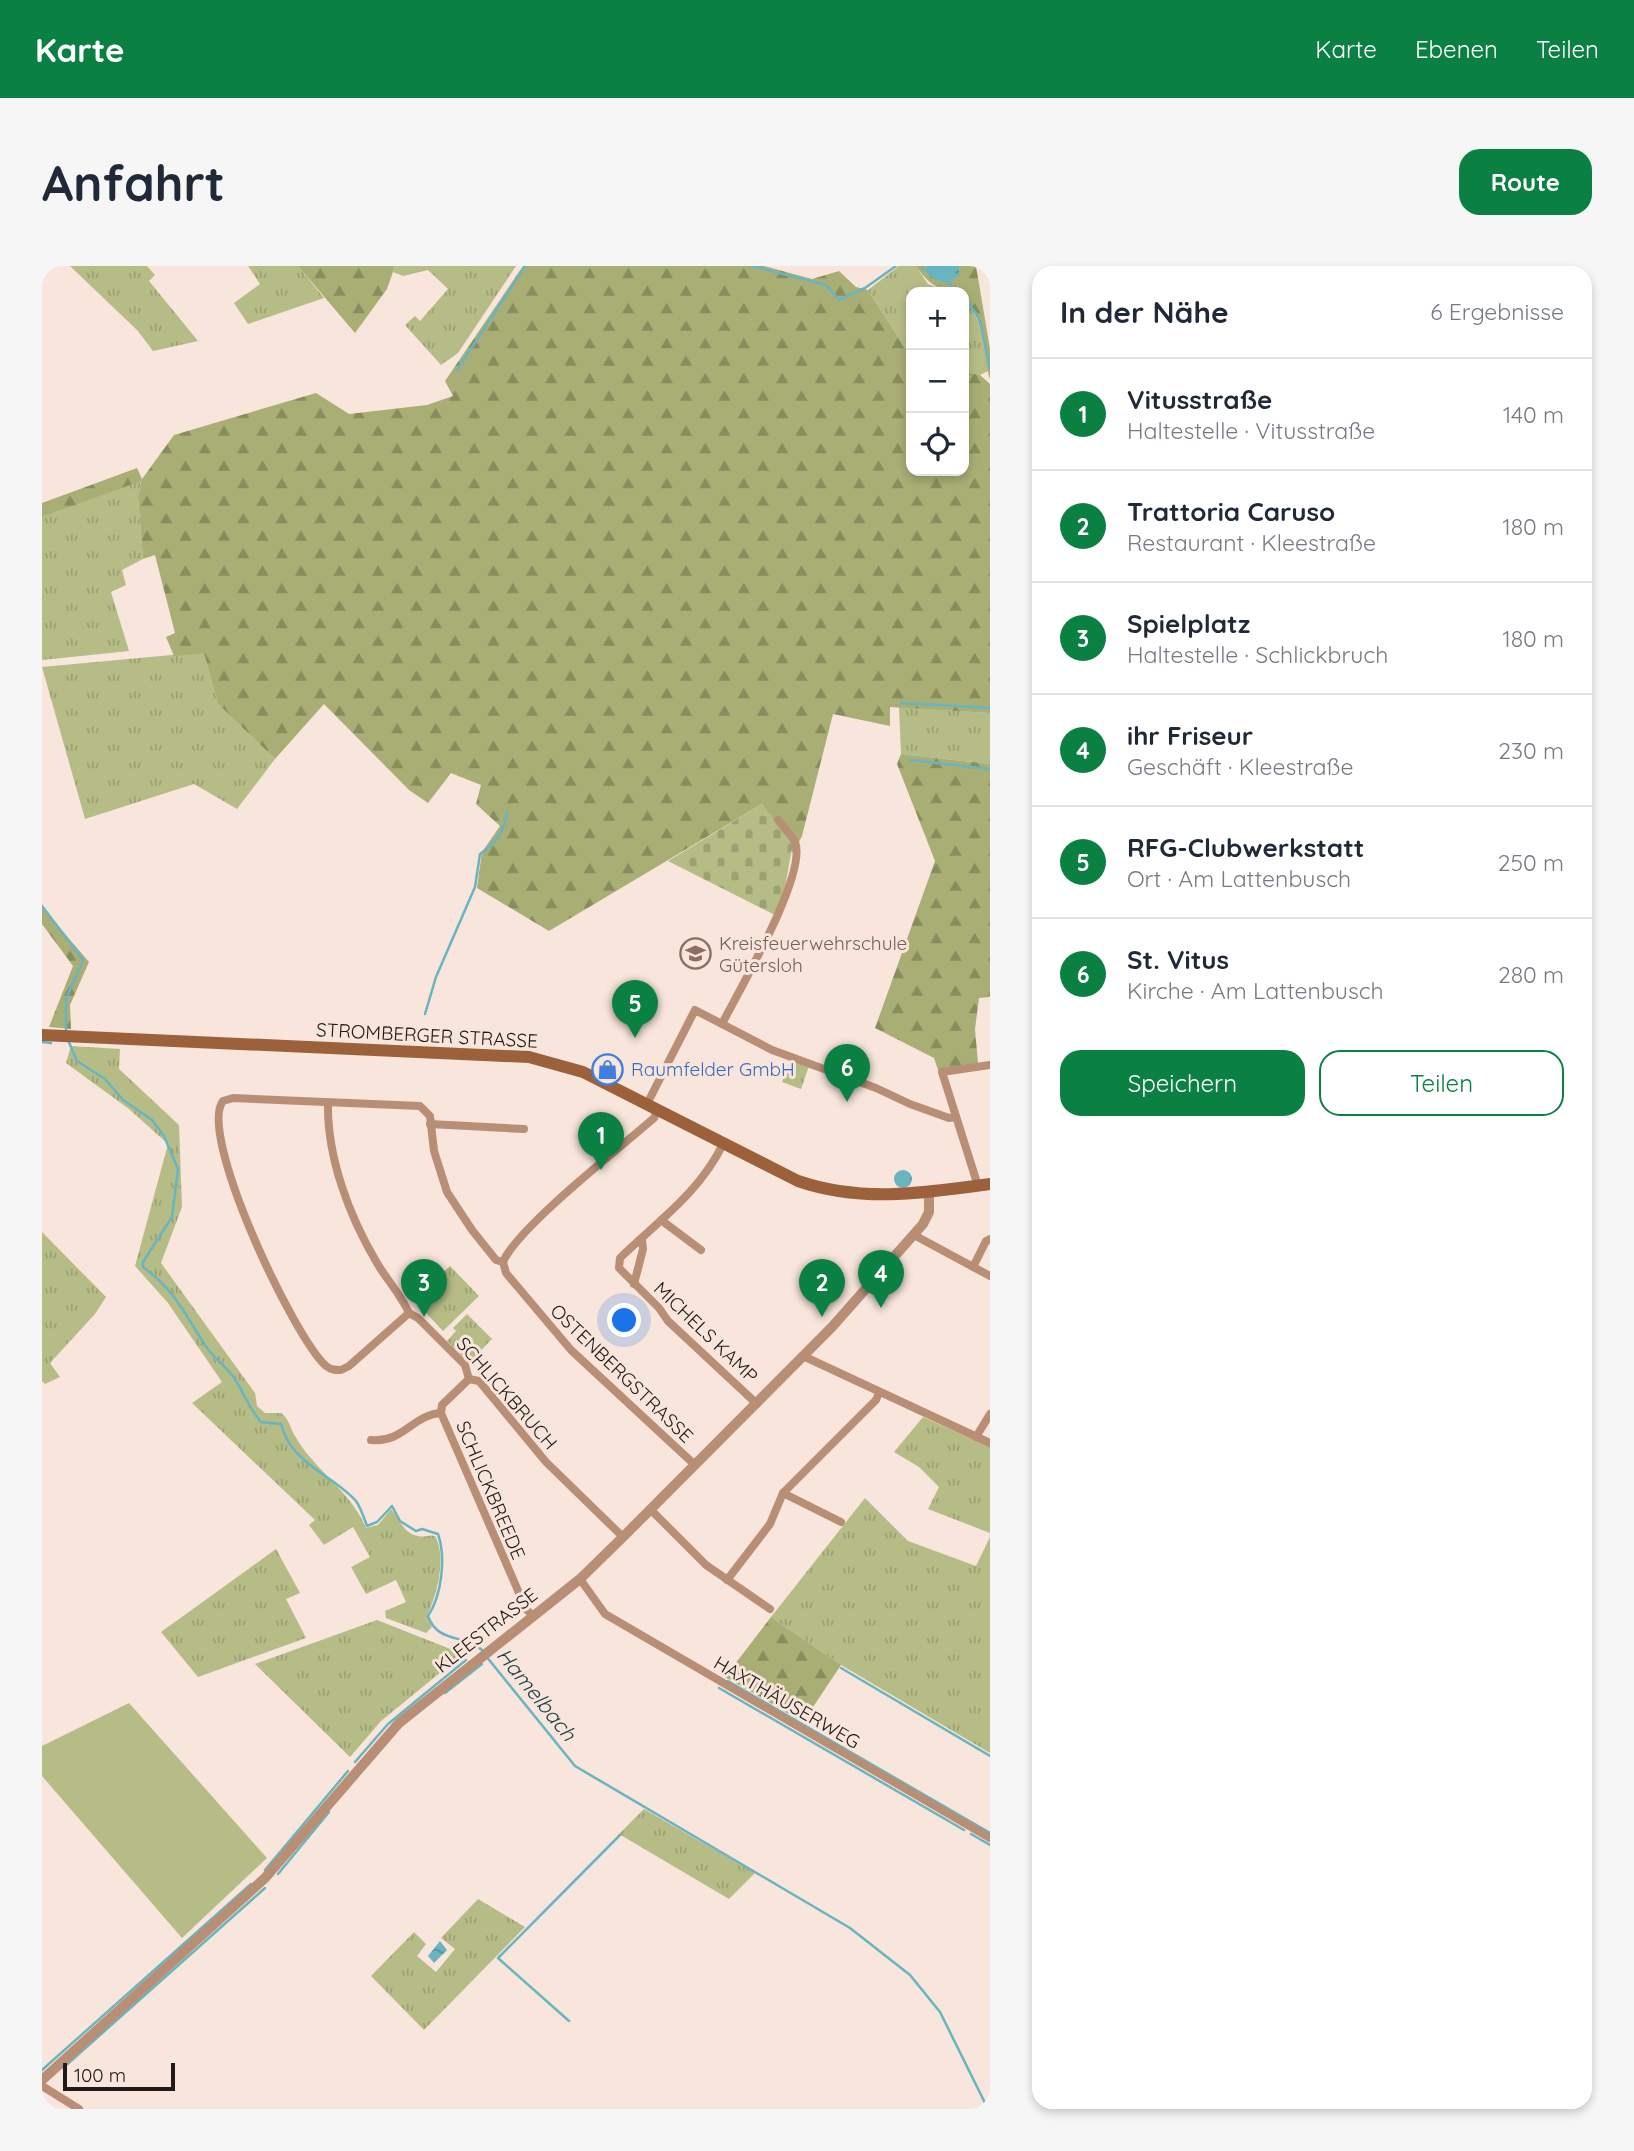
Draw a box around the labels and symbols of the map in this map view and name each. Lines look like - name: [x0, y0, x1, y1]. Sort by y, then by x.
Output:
- place label: Kreisfeuerwehrschule Gütersloh: [719, 931, 907, 977]
- school or university icon: Kreisfeuerwehrschule Gütersloh: [679, 937, 713, 971]
- pin: 5: [612, 980, 658, 1038]
- street label: STROMBERGER STRASSE: [316, 1017, 538, 1053]
- pin: 6: [824, 1044, 870, 1102]
- shop icon: Raumfelder GmbH: [591, 1052, 625, 1086]
- place label: Raumfelder GmbH: [631, 1057, 795, 1081]
- pin: 1: [578, 1112, 624, 1170]
- pin: 4: [858, 1250, 904, 1308]
- pin: 3: [401, 1259, 447, 1317]
- pin: 2: [799, 1259, 845, 1317]
- street label: MICHELS KAMP: [649, 1276, 763, 1388]
- street label: OSTENBERGSTRASSE: [545, 1299, 699, 1447]
- your location: [607, 1303, 641, 1337]
- street label: SCHLICKBRUCH: [452, 1332, 562, 1454]
- street label: SCHLICKBREEDE: [451, 1417, 531, 1563]
- street label: KLEESTRASSE: [430, 1582, 542, 1678]
- water label: Hamelbach: [492, 1642, 583, 1747]
- street label: HAXTHÄUSERWEG: [710, 1650, 864, 1754]
- scale bar: [63, 2060, 175, 2092]

